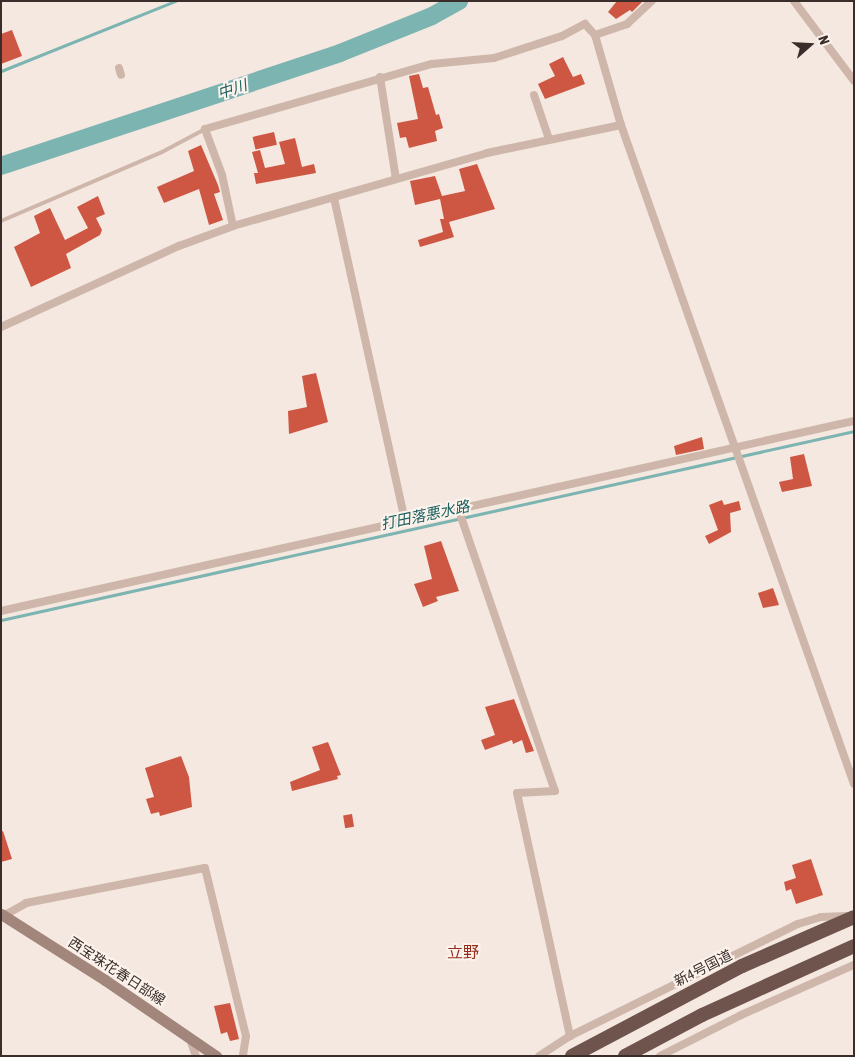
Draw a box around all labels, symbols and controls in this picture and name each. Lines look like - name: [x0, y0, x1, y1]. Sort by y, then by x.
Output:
- north arrow: [785, 20, 835, 70]
- text: N: [815, 34, 833, 47]
- water label: 中川: [215, 76, 249, 102]
- water label: 打田落悪水路: [379, 497, 471, 533]
- street label: 西宝珠花春日部線: [65, 933, 169, 1009]
- district label: 立野: [447, 942, 479, 962]
- street label: 新4号国道: [671, 946, 735, 990]

